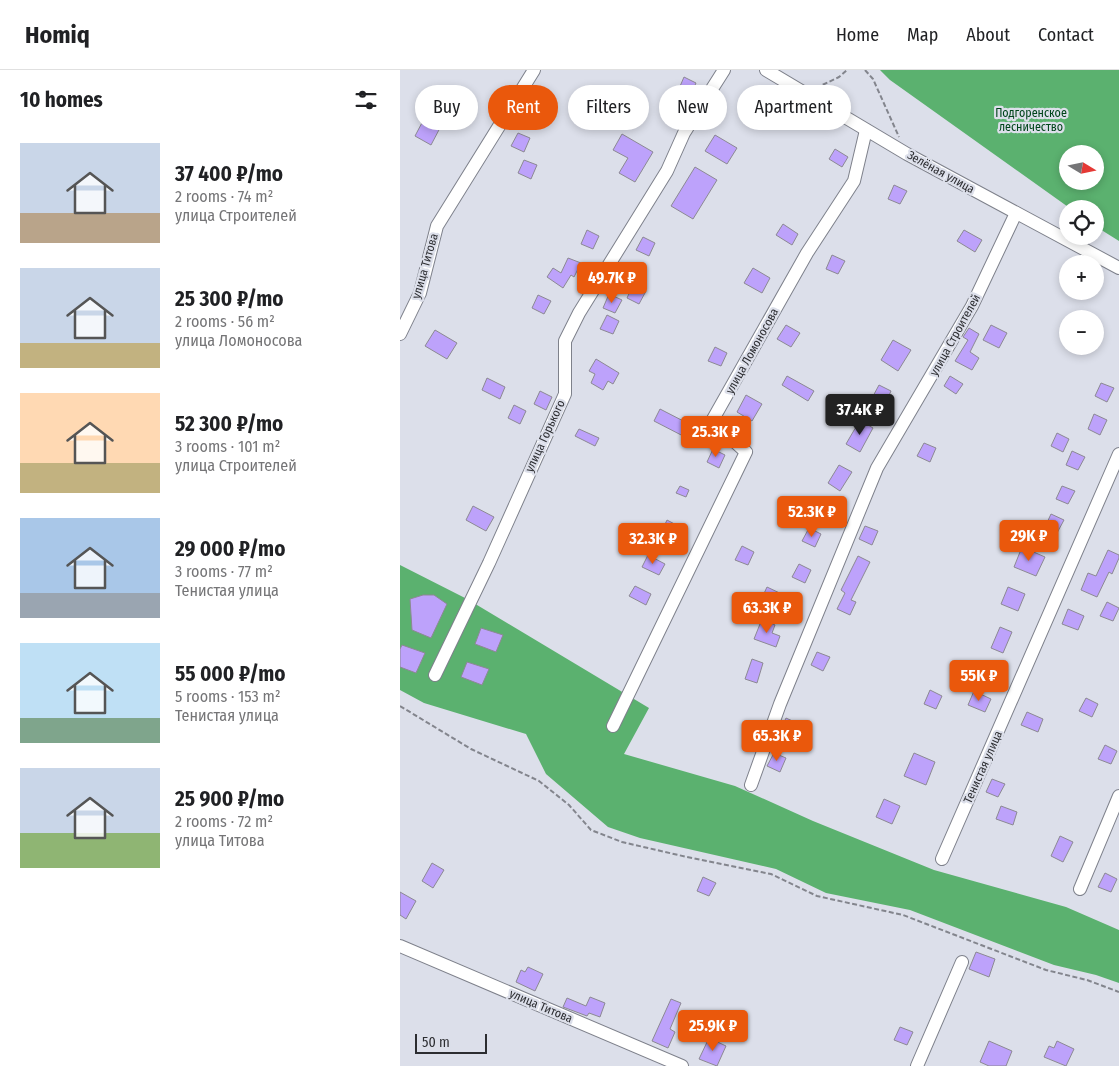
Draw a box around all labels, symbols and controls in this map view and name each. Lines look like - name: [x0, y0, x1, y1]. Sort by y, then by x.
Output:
- text: Homiq: [25, 21, 90, 49]
- text: Home: [836, 24, 879, 46]
- text: Map: [907, 24, 938, 46]
- text: About: [966, 24, 1010, 46]
- text: Contact: [1038, 24, 1094, 46]
- chip: Buy: [415, 85, 478, 130]
- chip: Rent: [488, 85, 558, 130]
- chip: Filters: [568, 85, 649, 130]
- chip: New: [659, 85, 727, 130]
- chip: Apartment: [737, 85, 851, 130]
- icon: filters: [352, 86, 380, 114]
- text: 10 homes: [20, 87, 103, 113]
- park label: Подгоренское лесничество: [995, 106, 1067, 134]
- north arrow: [1059, 145, 1104, 190]
- map controls: [1059, 145, 1104, 355]
- street label: Зелёная улица: [905, 148, 977, 196]
- text: 37 400 ₽/mo: [175, 161, 283, 187]
- icon: home: [60, 163, 120, 223]
- text: 2 rooms · 74 m²: [175, 187, 273, 206]
- button: locate: [1059, 200, 1104, 245]
- text: улица Строителей: [175, 206, 297, 225]
- street label: улица Титова: [409, 232, 441, 300]
- button: +: [1059, 255, 1104, 300]
- pin: 49.7K ₽: [566, 262, 658, 304]
- text: 49.7K ₽: [588, 268, 636, 287]
- text: 25 300 ₽/mo: [175, 286, 283, 312]
- icon: home: [60, 288, 120, 348]
- street label: улица Строителей: [927, 292, 983, 378]
- street label: улица Ломоносова: [723, 306, 781, 396]
- button: −: [1059, 310, 1104, 355]
- text: 2 rooms · 56 m²: [175, 312, 275, 331]
- text: улица Ломоносова: [175, 331, 302, 350]
- pin: 37.4K ₽: [814, 394, 906, 436]
- street label: улица Горького: [522, 398, 568, 474]
- text: 37.4K ₽: [836, 400, 884, 419]
- text: 52 300 ₽/mo: [175, 411, 283, 437]
- icon: home: [60, 413, 120, 473]
- pin: 25.3K ₽: [670, 416, 762, 458]
- text: 25.3K ₽: [692, 422, 740, 441]
- text: 3 rooms · 101 m²: [175, 437, 280, 456]
- text: улица Строителей: [175, 456, 297, 475]
- pin: 52.3K ₽: [766, 496, 858, 538]
- text: 52.3K ₽: [788, 502, 836, 521]
- pin: 29K ₽: [994, 520, 1064, 562]
- pin: 32.3K ₽: [607, 522, 699, 565]
- text: 29K ₽: [1011, 526, 1047, 545]
- text: 32.3K ₽: [629, 529, 677, 548]
- text: 29 000 ₽/mo: [175, 536, 285, 562]
- icon: home: [60, 538, 120, 598]
- text: 3 rooms · 77 m²: [175, 562, 273, 581]
- text: Тенистая улица: [175, 581, 279, 600]
- pin: 63.3K ₽: [721, 592, 813, 634]
- text: 63.3K ₽: [743, 598, 791, 617]
- pin: 55K ₽: [944, 660, 1014, 702]
- text: 55 000 ₽/mo: [175, 661, 285, 687]
- icon: home: [60, 663, 120, 723]
- text: 55K ₽: [961, 666, 997, 685]
- text: 5 rooms · 153 m²: [175, 687, 281, 706]
- text: Тенистая улица: [175, 706, 279, 725]
- pin: 65.3K ₽: [731, 720, 823, 762]
- text: 65.3K ₽: [753, 726, 801, 745]
- street label: Тенистая улица: [961, 728, 1005, 805]
- text: 25 900 ₽/mo: [175, 786, 284, 812]
- icon: home: [60, 788, 120, 848]
- text: 2 rooms · 72 m²: [175, 812, 273, 831]
- text: улица Титова: [175, 831, 265, 850]
- street label: улица Титова: [507, 986, 575, 1026]
- pin: 25.9K ₽: [667, 1010, 759, 1052]
- text: 25.9K ₽: [689, 1016, 737, 1035]
- scale bar: [415, 1031, 488, 1054]
- text: 50 m: [422, 1034, 450, 1051]

